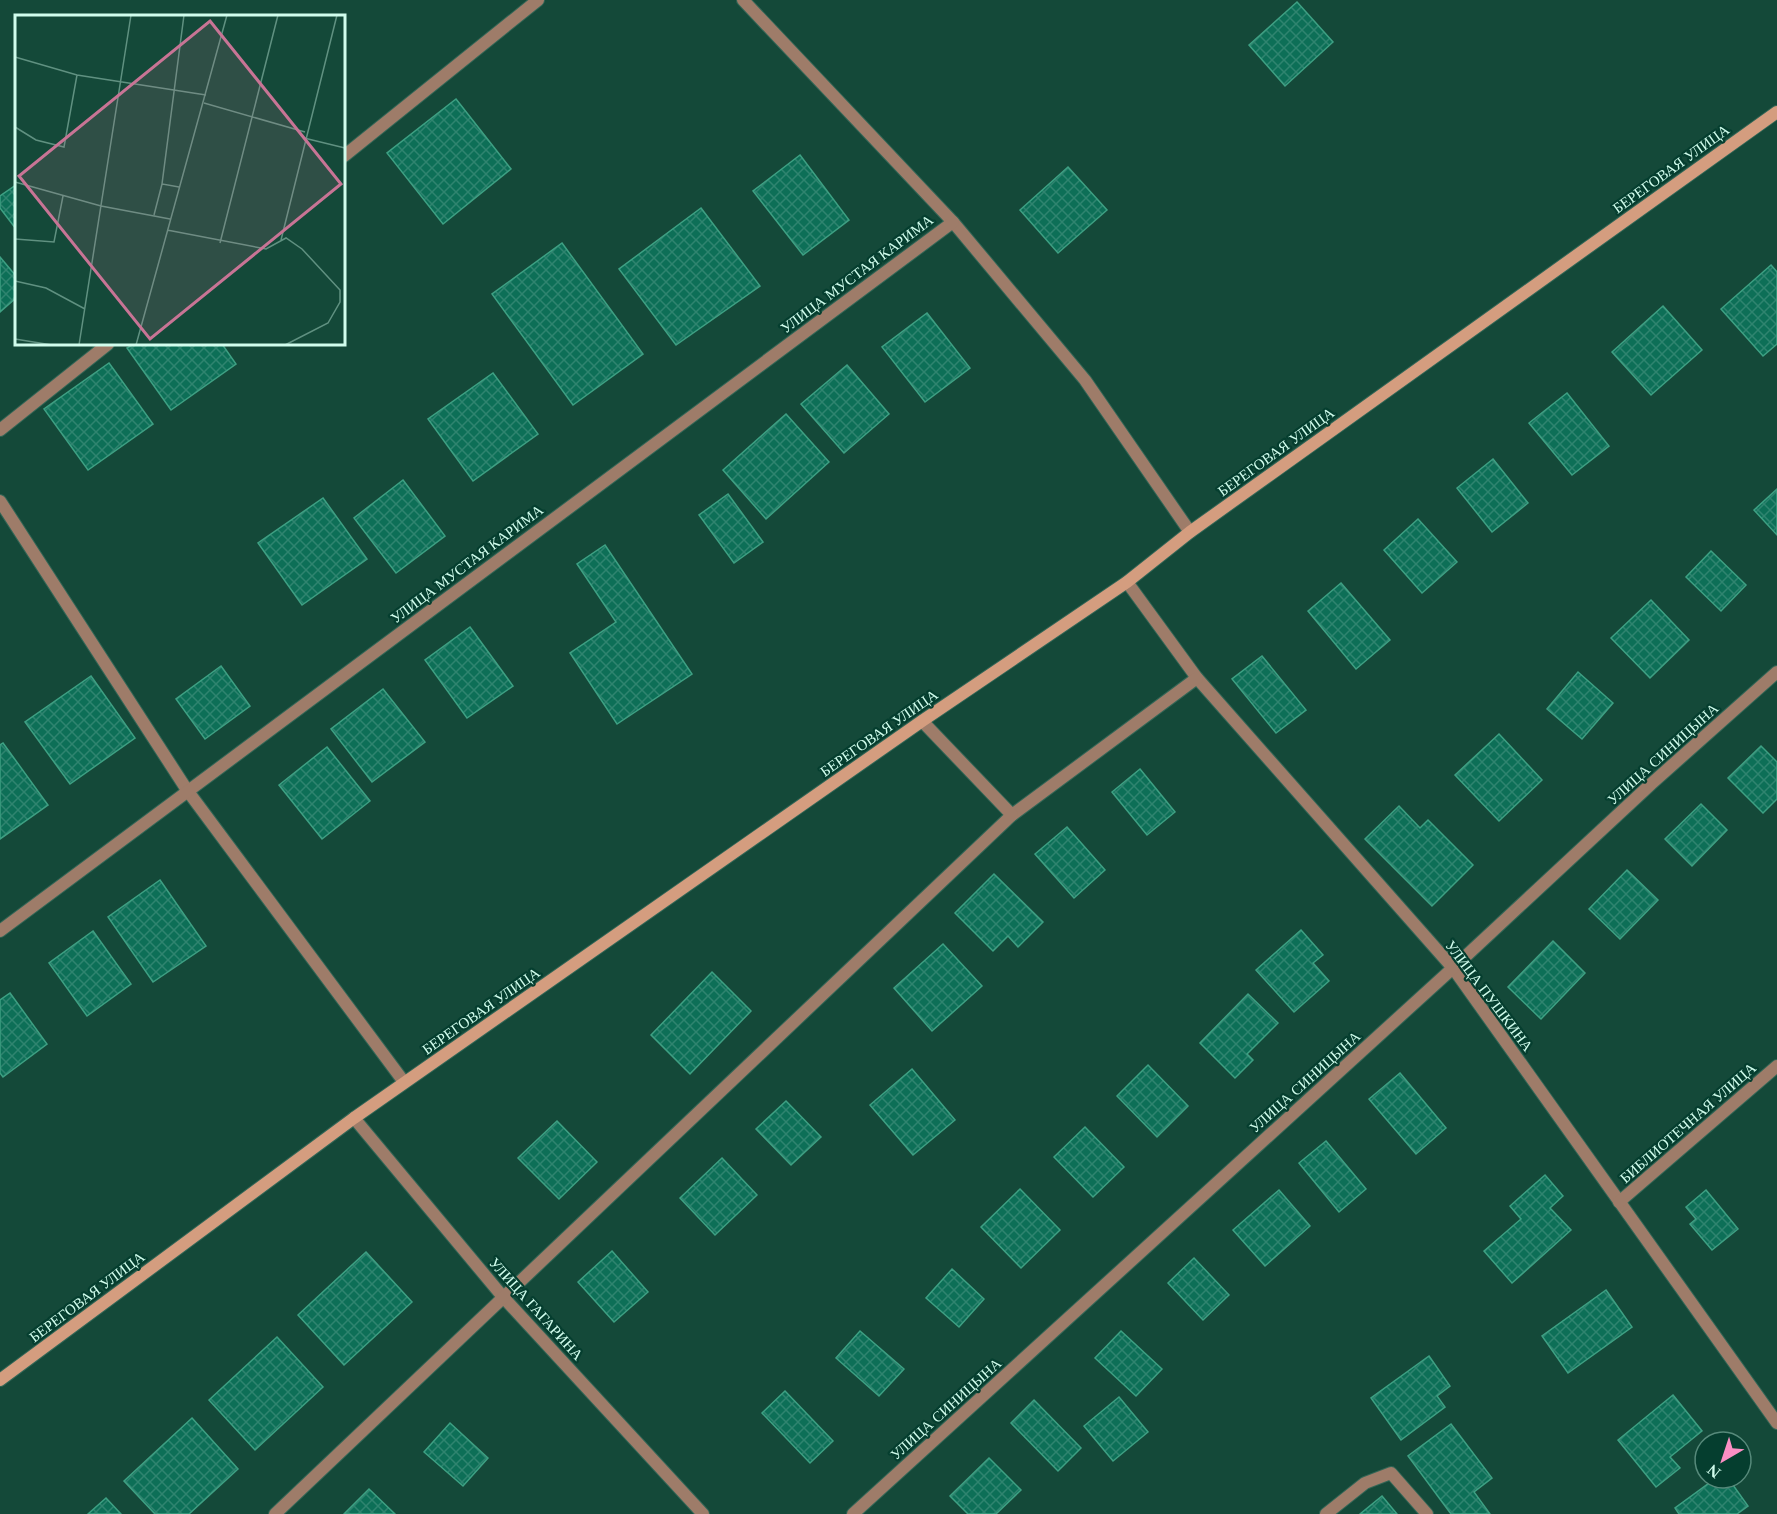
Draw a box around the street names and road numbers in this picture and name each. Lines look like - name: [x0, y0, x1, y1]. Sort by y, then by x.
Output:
- street label: БЕРЕГОВАЯ УЛИЦА: [1610, 121, 1732, 217]
- street label: УЛИЦА МУСТАЯ КАРИМА: [778, 211, 936, 337]
- street label: БЕРЕГОВАЯ УЛИЦА: [1215, 404, 1337, 500]
- street label: УЛИЦА МУСТАЯ КАРИМА: [388, 501, 546, 627]
- street label: БЕРЕГОВАЯ УЛИЦА: [817, 686, 941, 780]
- street label: УЛИЦА СИНИЦЫНА: [1604, 700, 1722, 808]
- street label: УЛИЦА ПУШКИНА: [1442, 938, 1536, 1055]
- street label: БЕРЕГОВАЯ УЛИЦА: [419, 964, 543, 1058]
- street label: УЛИЦА СИНИЦЫНА: [1246, 1028, 1364, 1136]
- street label: БИБЛИОТЕЧНАЯ УЛИЦА: [1617, 1060, 1759, 1186]
- street label: БЕРЕГОВАЯ УЛИЦА: [26, 1248, 148, 1345]
- street label: УЛИЦА ГАГАРИНА: [486, 1255, 586, 1363]
- street label: УЛИЦА СИНИЦЫНА: [887, 1355, 1005, 1463]

